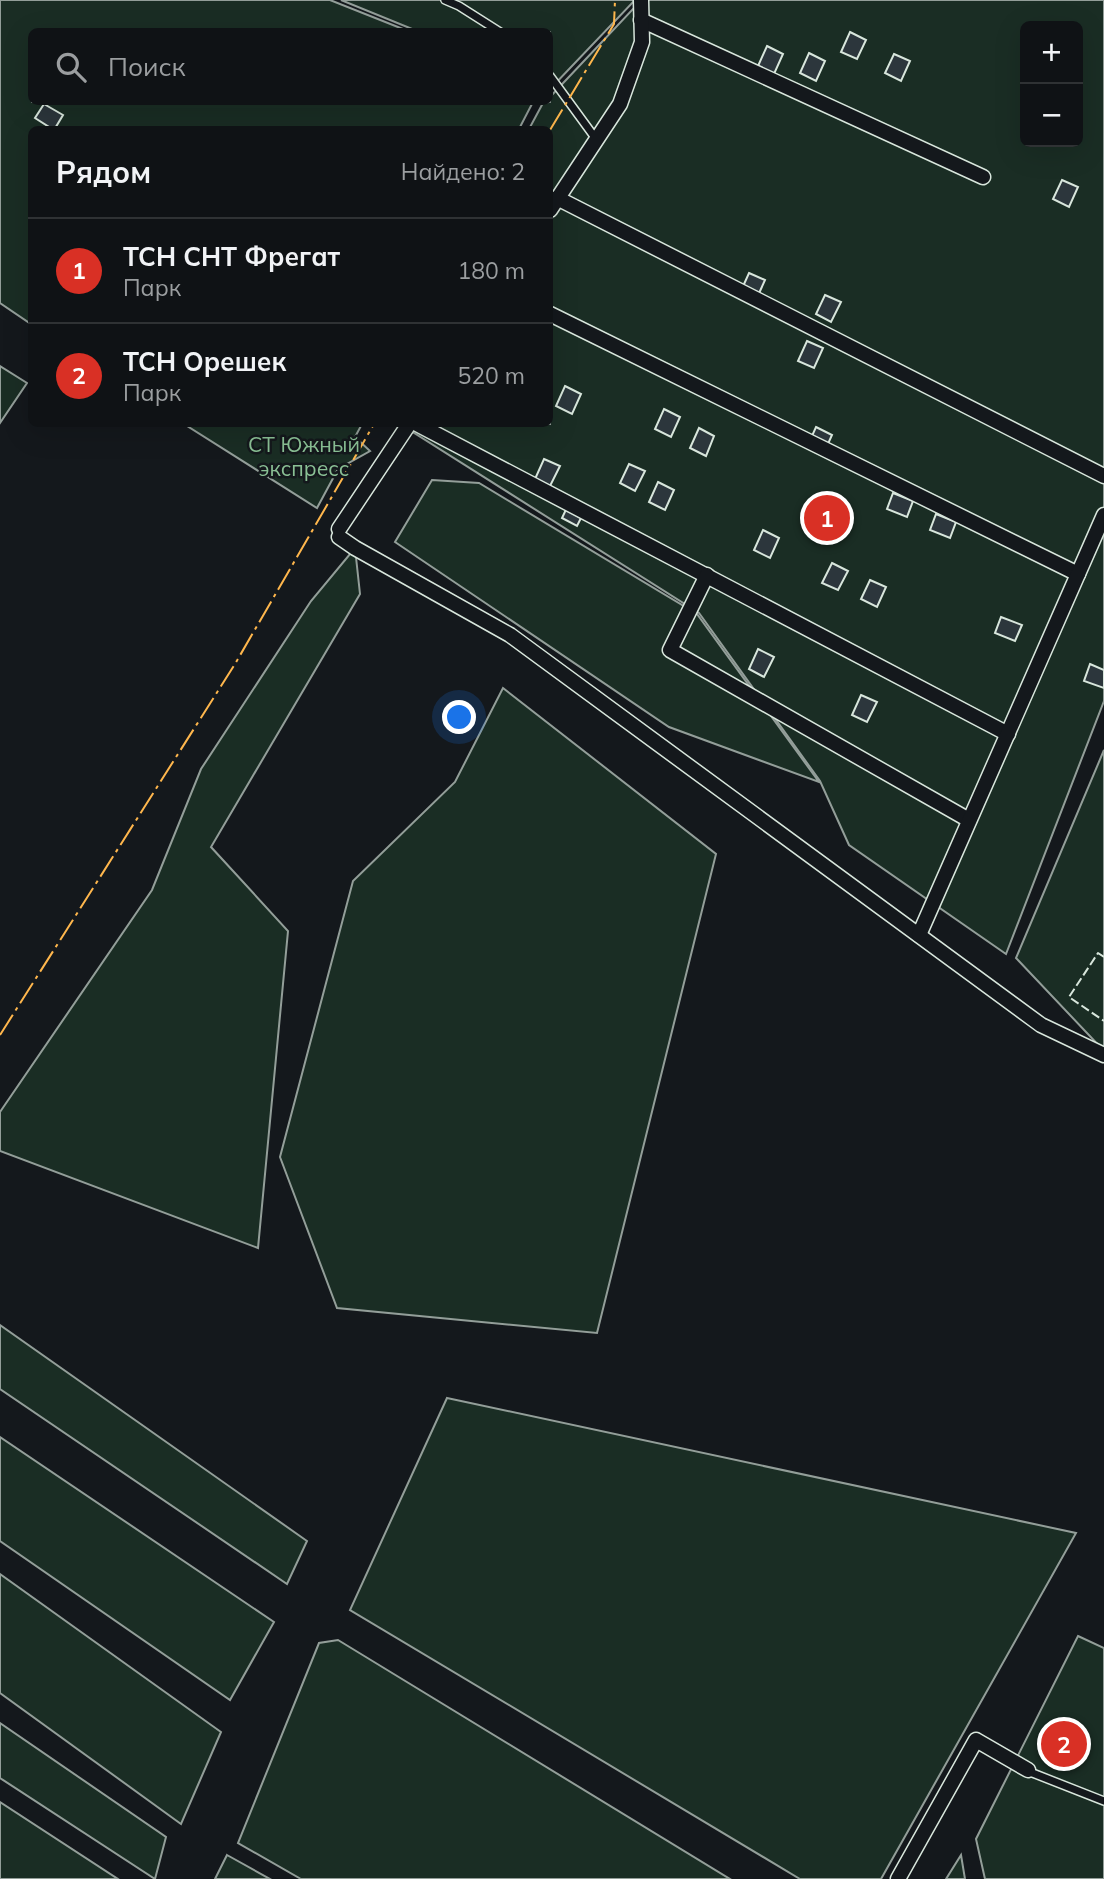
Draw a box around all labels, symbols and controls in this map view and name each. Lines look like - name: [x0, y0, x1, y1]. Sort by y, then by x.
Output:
- map controls: [1020, 21, 1083, 147]
- button: +: [1020, 21, 1083, 84]
- search box: [28, 28, 553, 105]
- icon: search: [52, 48, 90, 86]
- text: Поиск: [108, 50, 186, 83]
- button: −: [1020, 84, 1083, 147]
- text: Рядом: [56, 153, 151, 191]
- text: Найдено: 2: [401, 157, 525, 186]
- text: ТСН СНТ Фрегат: [123, 240, 340, 273]
- text: 1: [72, 256, 86, 285]
- text: 180 m: [457, 256, 525, 285]
- text: Парк: [123, 273, 181, 302]
- text: ТСН Орешек: [123, 345, 286, 378]
- text: 2: [72, 361, 86, 390]
- text: 520 m: [457, 361, 525, 390]
- text: Парк: [123, 378, 181, 407]
- park label: СТ Южный экспресс: [248, 431, 360, 481]
- pin: 1: [804, 492, 850, 544]
- your location: [442, 700, 476, 734]
- pin: 2: [1041, 1718, 1087, 1770]

